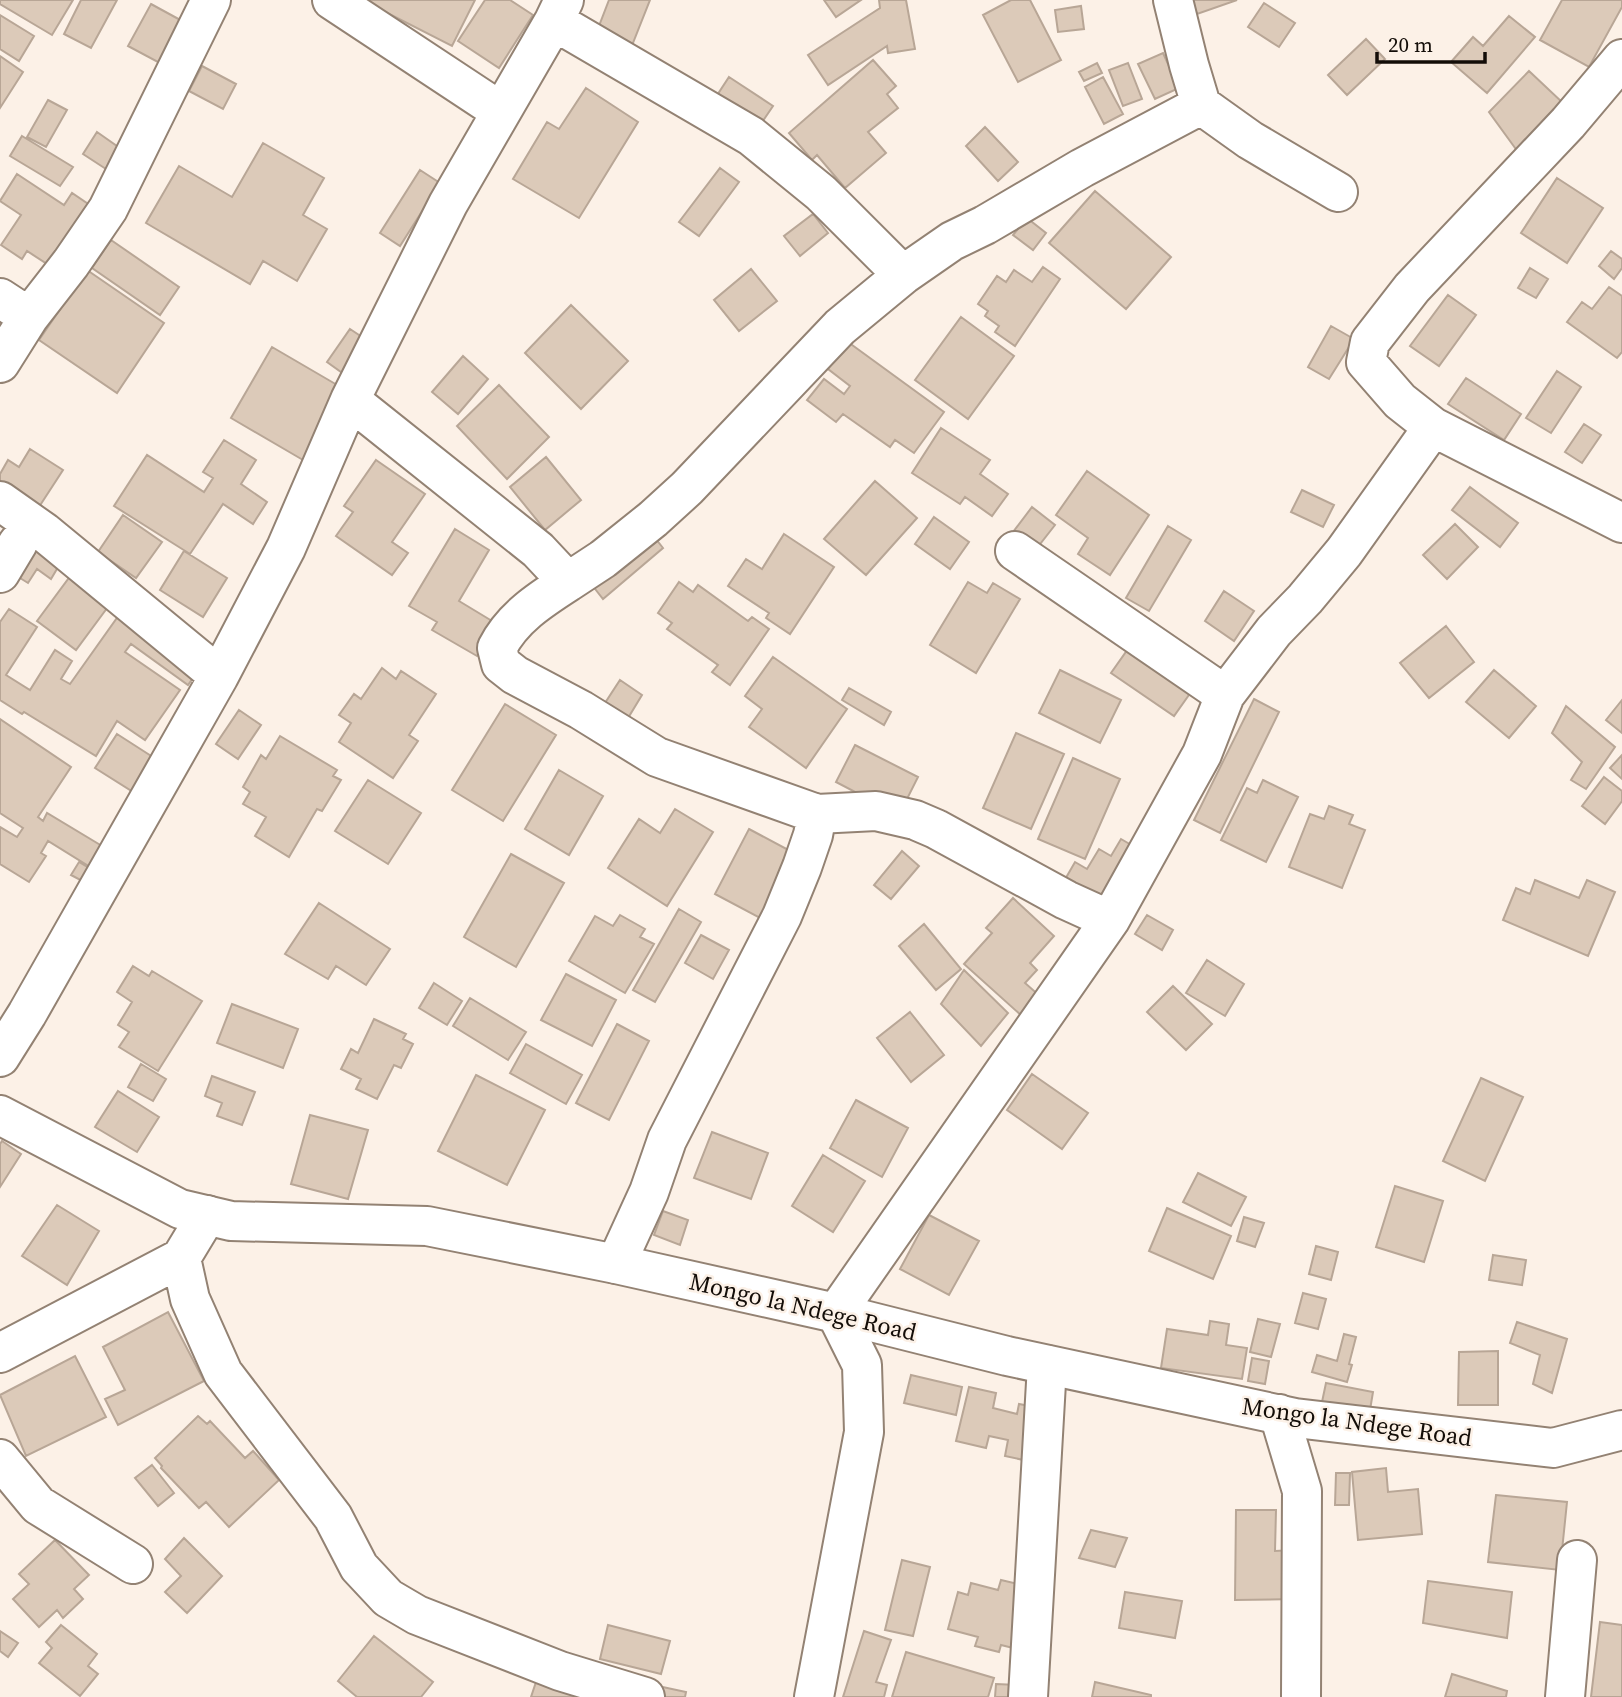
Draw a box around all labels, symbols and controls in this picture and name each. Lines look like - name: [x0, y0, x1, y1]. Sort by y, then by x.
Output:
- scale bar: [1377, 21, 1486, 65]
- text: 20 m: [1388, 30, 1433, 59]
- street label: Mongo la Ndege Road: [686, 1264, 920, 1349]
- street label: Mongo la Ndege Road: [1240, 1389, 1475, 1454]

